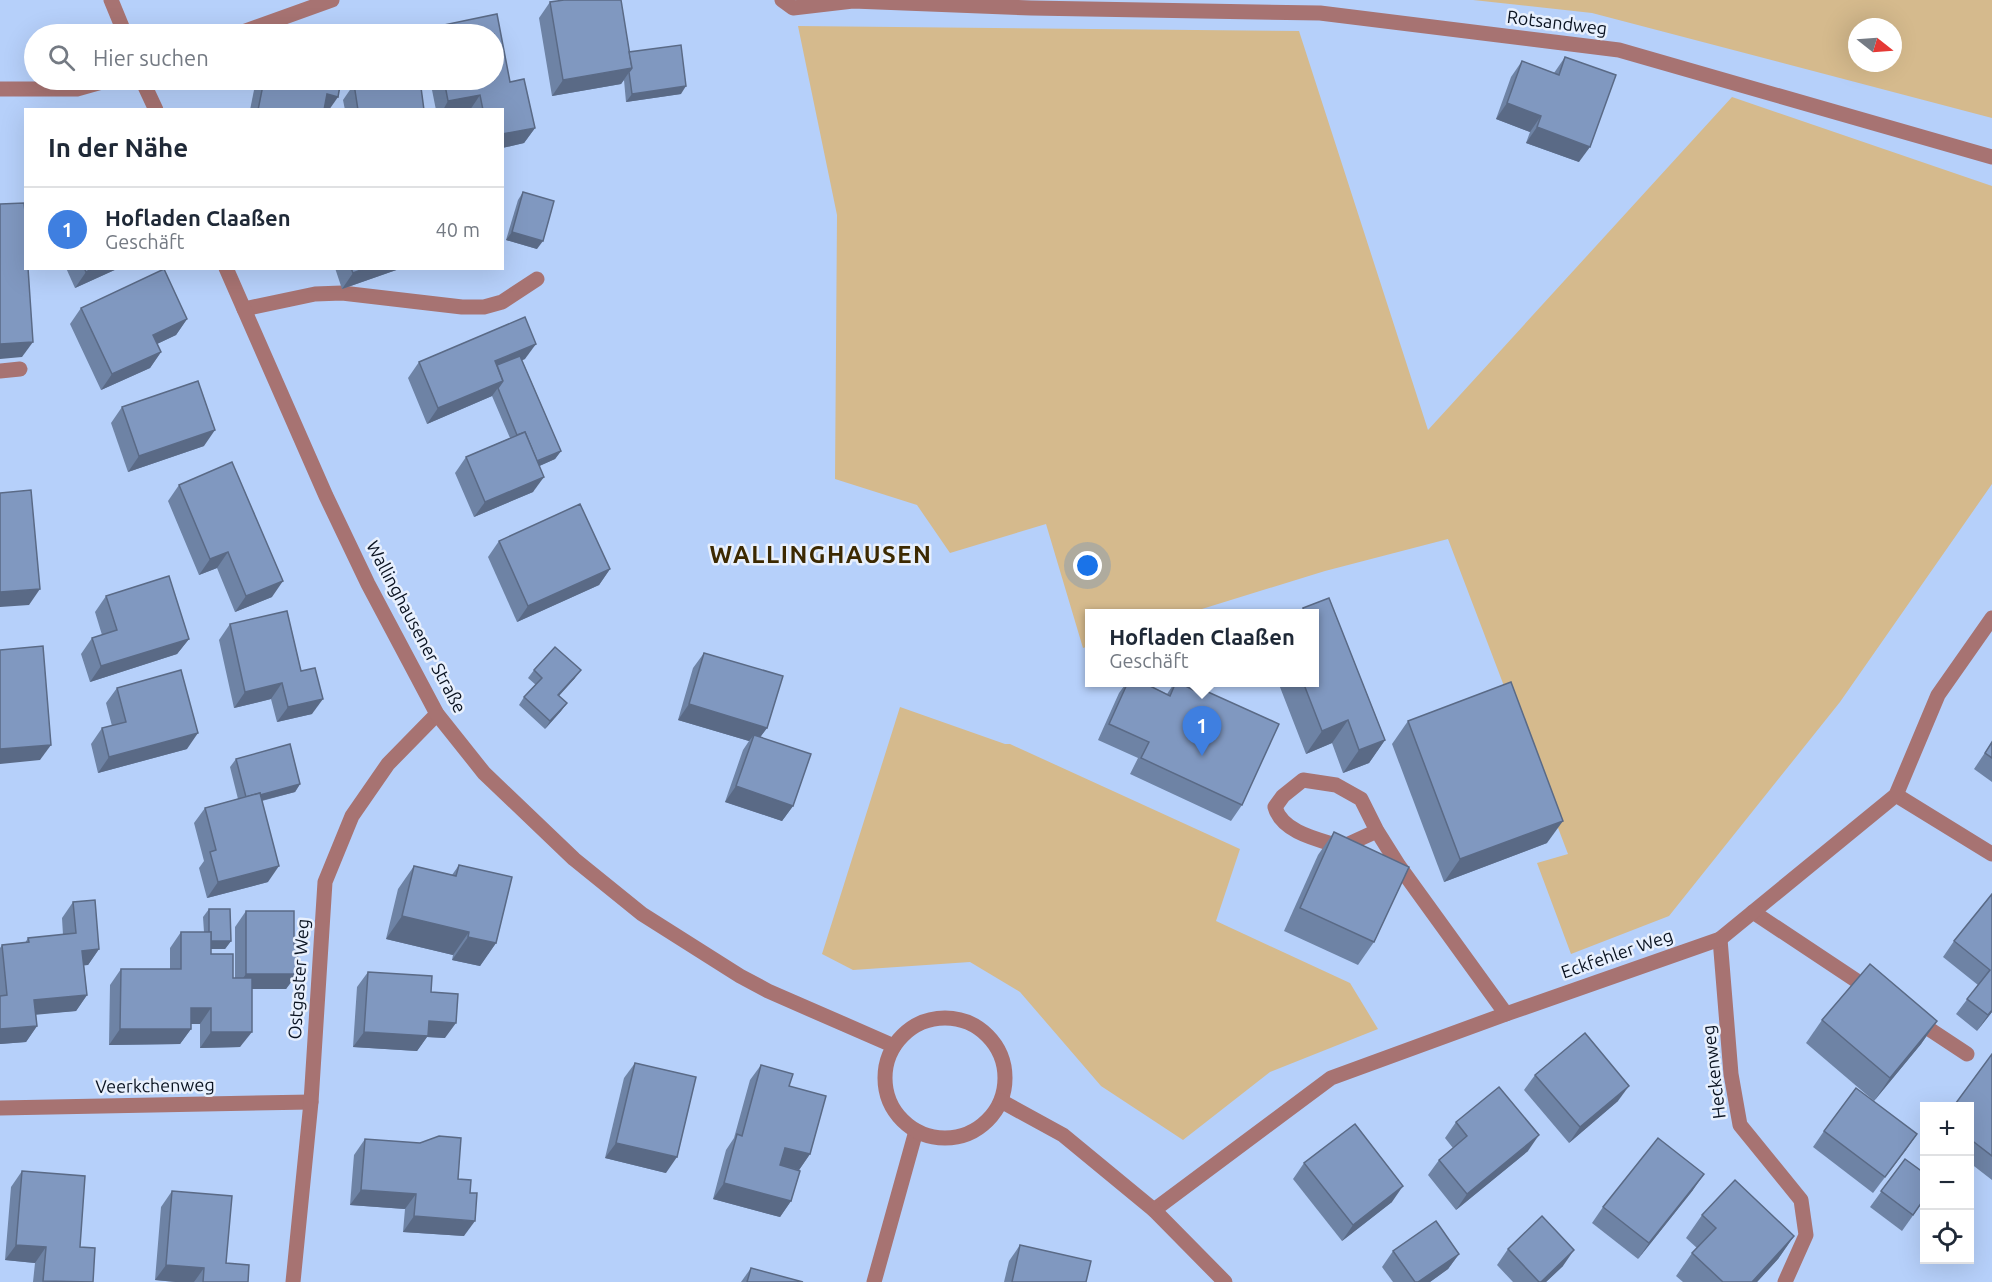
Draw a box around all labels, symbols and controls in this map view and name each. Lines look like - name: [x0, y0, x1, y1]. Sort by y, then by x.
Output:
- street label: Rotsandweg: [1506, 6, 1608, 38]
- north arrow: [1848, 18, 1902, 72]
- search box: [24, 24, 504, 90]
- icon: search: [45, 41, 78, 74]
- text: Hier suchen: [93, 45, 209, 70]
- text: In der Nähe: [48, 133, 188, 162]
- text: Hofladen Claaßen: [105, 205, 291, 230]
- text: 1: [62, 218, 73, 241]
- text: 40 m: [436, 218, 480, 241]
- text: Geschäft: [105, 230, 184, 253]
- street label: Wallinghausener Straße: [363, 537, 471, 716]
- district label: WALLINGHAUSEN: [710, 541, 932, 568]
- your location: [1073, 551, 1102, 580]
- popup: [1085, 609, 1319, 687]
- text: Hofladen Claaßen: [1109, 624, 1295, 649]
- text: Geschäft: [1109, 649, 1189, 672]
- pin: 1: [1182, 706, 1222, 756]
- street label: Ostgaster Weg: [284, 918, 312, 1040]
- street label: Eckfehler Weg: [1558, 925, 1675, 982]
- street label: Heckenweg: [1697, 1024, 1729, 1120]
- street label: Veerkchenweg: [95, 1074, 215, 1096]
- map controls: [1920, 1102, 1974, 1264]
- button: +: [1920, 1102, 1974, 1156]
- button: −: [1920, 1156, 1974, 1210]
- button: locate: [1920, 1210, 1974, 1264]

